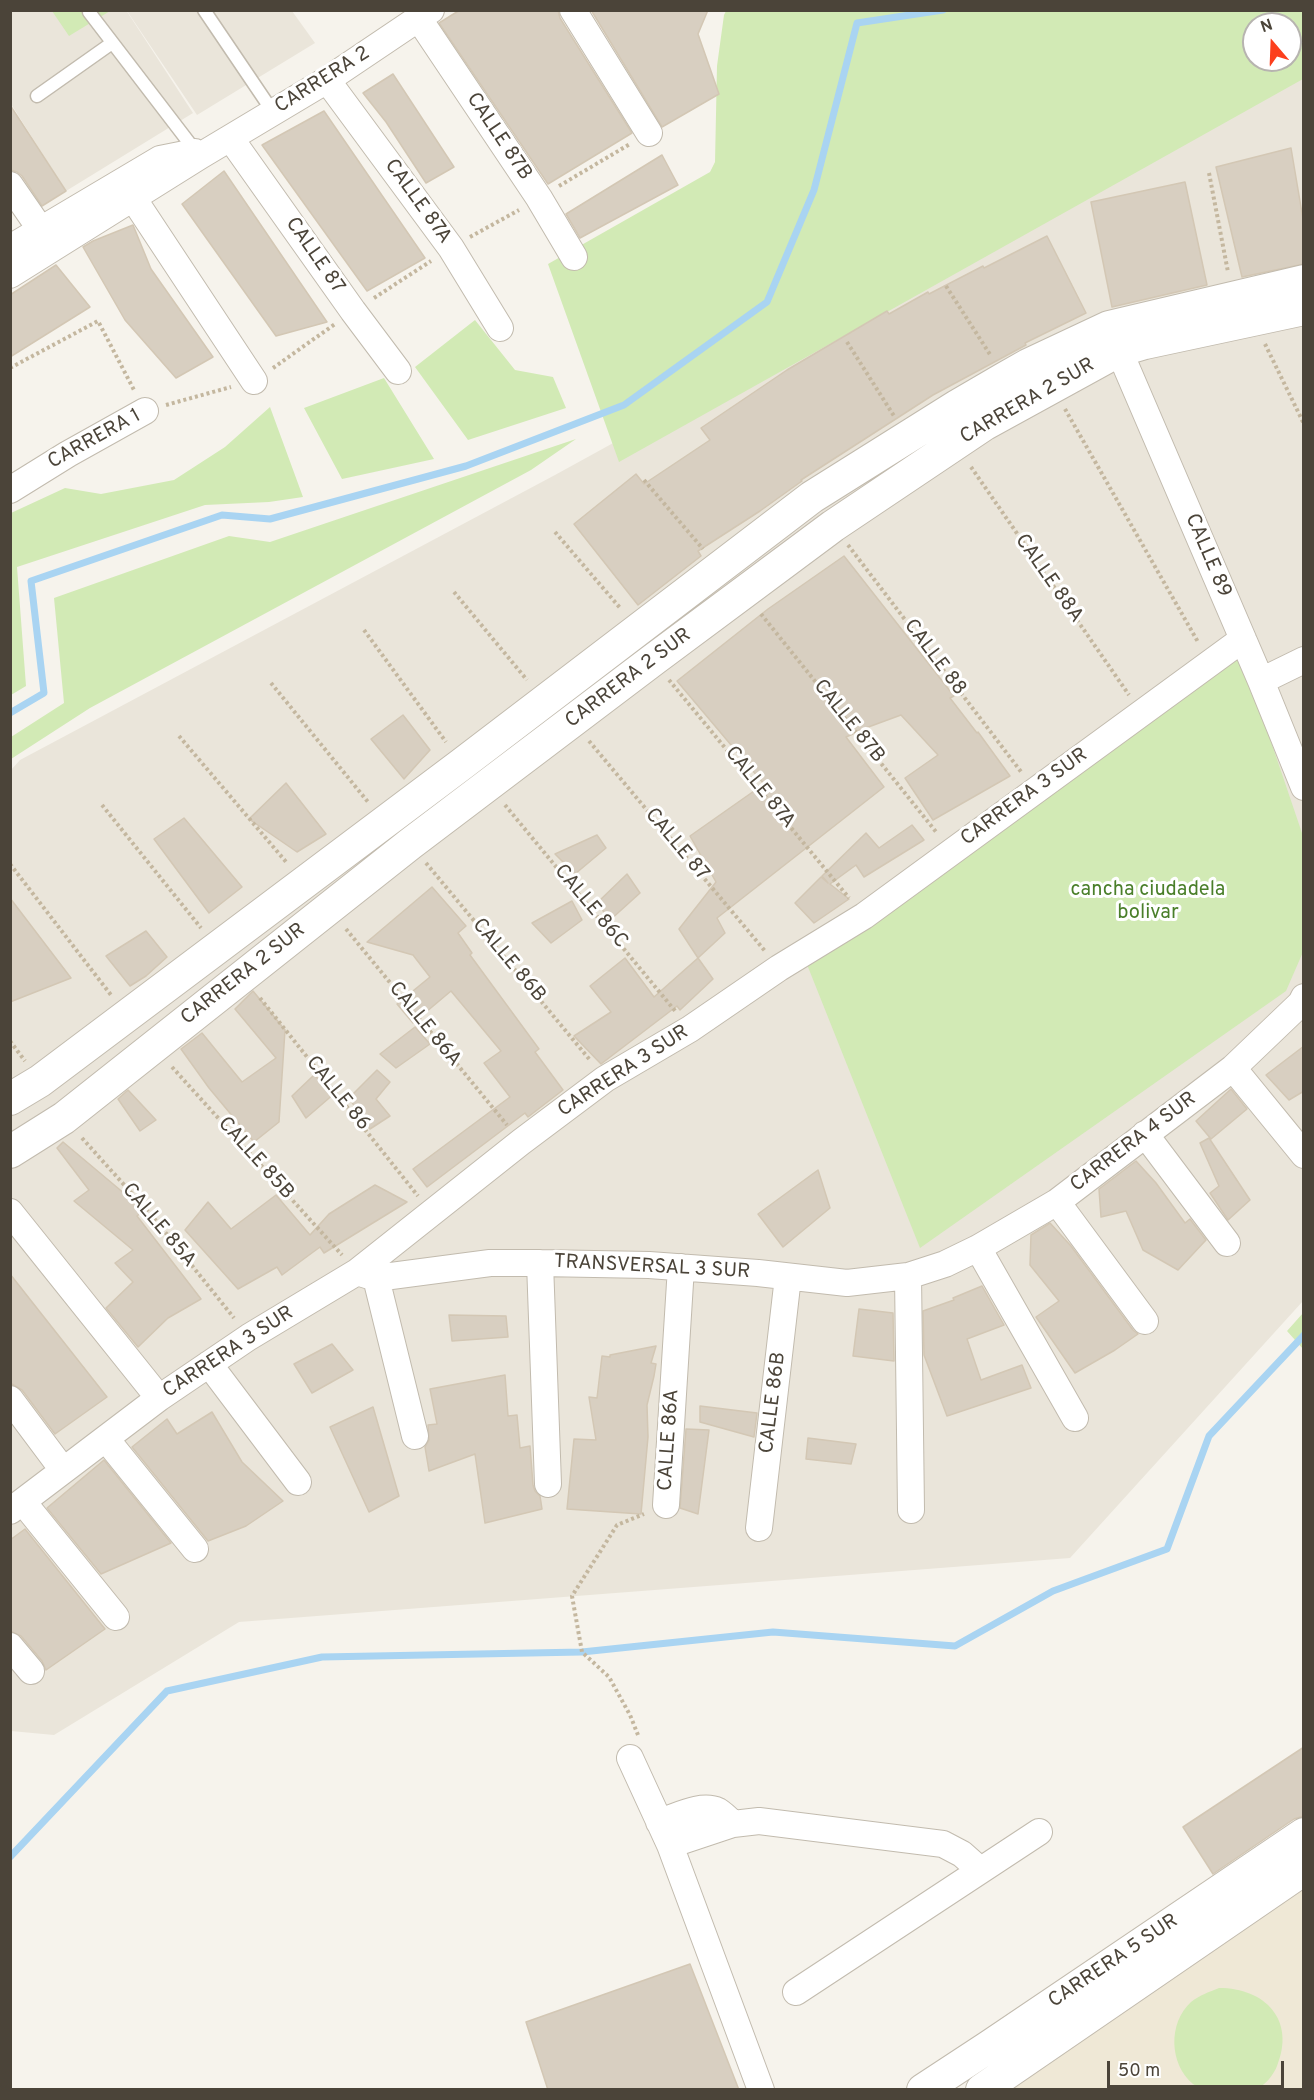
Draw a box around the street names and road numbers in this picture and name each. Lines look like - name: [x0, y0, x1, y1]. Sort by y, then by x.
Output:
- street label: CARRERA 2: [271, 42, 375, 120]
- street label: CALLE 87B: [460, 89, 536, 185]
- street label: CALLE 87A: [378, 155, 456, 249]
- street label: CALLE 87: [279, 213, 349, 299]
- street label: CARRERA 2 SUR: [957, 354, 1099, 450]
- street label: CARRERA 1: [44, 405, 146, 475]
- street label: CALLE 89: [1179, 511, 1235, 601]
- street label: CALLE 88A: [1009, 530, 1087, 628]
- street label: CALLE 88: [898, 615, 970, 701]
- street label: CARRERA 2 SUR: [561, 624, 697, 734]
- street label: CALLE 87B: [807, 675, 889, 769]
- street label: CALLE 87A: [719, 742, 799, 834]
- street label: CARRERA 3 SUR: [957, 744, 1093, 852]
- street label: CALLE 87: [639, 804, 713, 886]
- street label: CALLE 86C: [548, 860, 632, 954]
- street label: CALLE 86B: [466, 914, 550, 1008]
- street label: CARRERA 2 SUR: [177, 919, 311, 1031]
- street label: CALLE 86A: [383, 978, 465, 1072]
- street label: CARRERA 3 SUR: [554, 1021, 694, 1123]
- street label: CALLE 86: [300, 1052, 374, 1136]
- street label: CARRERA 4 SUR: [1066, 1088, 1202, 1198]
- street label: CALLE 85B: [212, 1113, 298, 1205]
- street label: CALLE 85A: [116, 1179, 200, 1273]
- street label: TRANSVERSAL 3 SUR: [553, 1251, 751, 1285]
- street label: CARRERA 3 SUR: [159, 1302, 299, 1404]
- street label: CALLE 86B: [756, 1351, 792, 1455]
- street label: CALLE 86A: [654, 1388, 686, 1492]
- street label: CARRERA 5 SUR: [1045, 1910, 1183, 2014]

